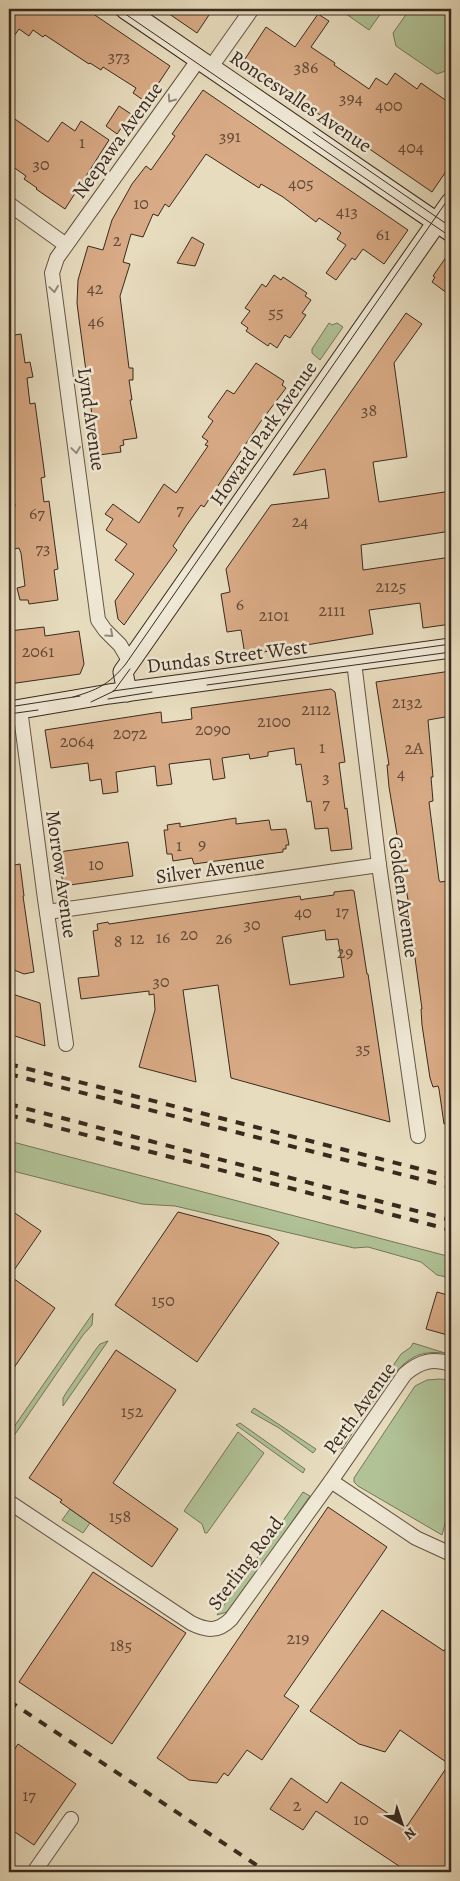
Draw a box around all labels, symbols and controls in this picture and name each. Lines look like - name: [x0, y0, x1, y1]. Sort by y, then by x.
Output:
- house number: 373: [108, 44, 130, 68]
- street label: Roncesvalles Avenue: [224, 44, 377, 159]
- house number: 386: [294, 55, 318, 79]
- street label: Neepawa Avenue: [66, 77, 169, 204]
- house number: 394: [339, 86, 363, 110]
- one-way arrow: [168, 93, 177, 103]
- house number: 400: [375, 93, 403, 117]
- house number: 391: [219, 124, 241, 148]
- house number: 1: [79, 130, 85, 154]
- house number: 404: [398, 135, 424, 159]
- house number: 30: [32, 152, 50, 176]
- house number: 405: [288, 171, 314, 195]
- house number: 10: [133, 191, 149, 215]
- house number: 413: [336, 199, 358, 223]
- house number: 61: [376, 222, 390, 246]
- house number: 2: [113, 228, 122, 252]
- house number: 42: [87, 276, 104, 300]
- one-way arrow: [48, 285, 59, 293]
- house number: 55: [268, 300, 284, 324]
- house number: 46: [88, 309, 104, 333]
- street label: Howard Park Avenue: [203, 356, 323, 511]
- street label: Lynd Avenue: [71, 366, 112, 472]
- house number: 38: [361, 398, 377, 422]
- one-way arrow: [70, 446, 81, 454]
- house number: 7: [176, 497, 184, 521]
- house number: 67: [29, 501, 45, 525]
- house number: 24: [292, 509, 308, 533]
- house number: 73: [35, 536, 51, 560]
- house number: 2125: [376, 574, 407, 598]
- house number: 6: [236, 592, 244, 616]
- house number: 2111: [318, 598, 346, 622]
- house number: 2101: [259, 603, 289, 627]
- one-way arrow: [104, 628, 113, 637]
- street label: Dundas Street West: [145, 633, 309, 680]
- house number: 2061: [22, 639, 54, 663]
- house number: 2132: [392, 690, 423, 714]
- house number: 2112: [301, 697, 331, 721]
- house number: 2100: [257, 709, 291, 733]
- house number: 2090: [195, 717, 231, 741]
- house number: 2072: [113, 721, 148, 745]
- house number: 2064: [60, 729, 94, 753]
- house number: 1: [319, 735, 325, 759]
- house number: 2A: [404, 736, 424, 760]
- house number: 4: [397, 761, 405, 785]
- house number: 3: [322, 765, 330, 789]
- house number: 7: [322, 791, 330, 815]
- street label: Morrow Avenue: [39, 808, 84, 940]
- house number: 9: [198, 832, 206, 856]
- house number: 1: [176, 833, 182, 857]
- street label: Golden Avenue: [382, 835, 425, 959]
- street label: Silver Avenue: [154, 848, 266, 890]
- house number: 10: [88, 852, 104, 876]
- house number: 17: [335, 899, 349, 923]
- house number: 40: [294, 900, 312, 924]
- house number: 30: [243, 912, 261, 936]
- house number: 20: [180, 922, 198, 946]
- house number: 16: [156, 925, 170, 949]
- house number: 12: [130, 926, 145, 950]
- house number: 26: [216, 926, 232, 950]
- house number: 8: [114, 929, 122, 953]
- house number: 29: [337, 940, 353, 964]
- house number: 30: [152, 969, 170, 993]
- house number: 35: [355, 1036, 371, 1060]
- house number: 150: [151, 1288, 175, 1312]
- street label: Perth Avenue: [317, 1357, 402, 1460]
- house number: 152: [121, 1399, 144, 1423]
- house number: 158: [109, 1504, 131, 1528]
- street label: Sterling Road: [201, 1511, 290, 1616]
- house number: 219: [287, 1626, 309, 1650]
- house number: 185: [110, 1633, 132, 1657]
- house number: 17: [22, 1783, 36, 1807]
- house number: 2: [293, 1793, 302, 1817]
- north arrow: [378, 1798, 428, 1848]
- house number: 10: [353, 1807, 369, 1831]
- text: N: [400, 1823, 420, 1844]

